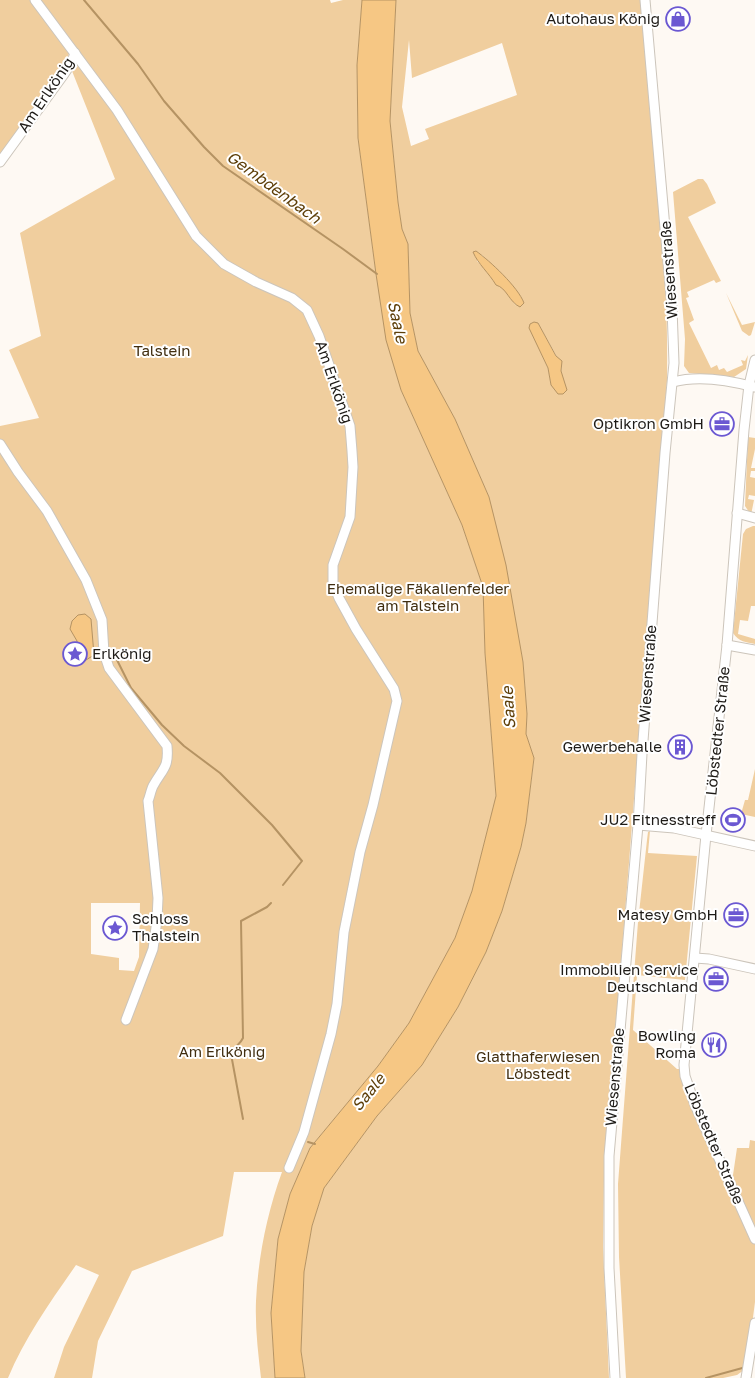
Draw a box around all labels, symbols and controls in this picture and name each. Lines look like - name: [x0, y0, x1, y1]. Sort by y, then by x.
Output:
- shop icon: Autohaus König: [665, 6, 691, 32]
- place label: Autohaus König: [546, 9, 660, 27]
- street label: Am Erlkönig: [14, 54, 77, 135]
- water label: Gembdenbach: [223, 146, 326, 228]
- street label: Wiesenstraße: [656, 220, 680, 320]
- water label: Saale: [384, 299, 413, 347]
- street label: Am Erlkönig: [312, 338, 358, 426]
- park label: Talstein: [133, 341, 191, 359]
- office icon: Optikron GmbH: [709, 411, 735, 437]
- place label: Optikron GmbH: [593, 414, 704, 432]
- park label: Ehemalige Fäkalienfelder am Talstein: [327, 579, 509, 614]
- street label: Wiesenstraße: [635, 624, 659, 724]
- place icon: Erlkönig: [62, 641, 88, 667]
- place label: Erlkönig: [92, 644, 151, 662]
- street label: Löbstedter Straße: [701, 665, 733, 796]
- water label: Saale: [496, 684, 519, 730]
- building icon: Gewerbehalle: [667, 734, 693, 760]
- place label: Gewerbehalle: [563, 737, 662, 755]
- sports icon: JU2 Fitnesstreff: [720, 807, 746, 833]
- place label: JU2 Fitnesstreff: [600, 810, 717, 828]
- office icon: Matesy GmbH: [723, 902, 749, 928]
- place label: Matesy GmbH: [617, 905, 718, 923]
- place label: Schloss Thalstein: [132, 909, 200, 944]
- place icon: Schloss Thalstein: [102, 915, 128, 941]
- place label: Immobilien Service Deutschland: [560, 960, 698, 995]
- office icon: Immobilien Service Deutschland: [703, 966, 729, 992]
- place label: Bowling Roma: [638, 1026, 696, 1061]
- street label: Wiesenstraße: [601, 1027, 627, 1127]
- restaurant icon: Bowling Roma: [701, 1032, 727, 1058]
- park label: Am Erlkönig: [179, 1042, 265, 1060]
- park label: Glatthaferwiesen Löbstedt: [476, 1047, 600, 1082]
- water label: Saale: [347, 1068, 390, 1115]
- street label: Löbstedter Straße: [681, 1080, 749, 1207]

